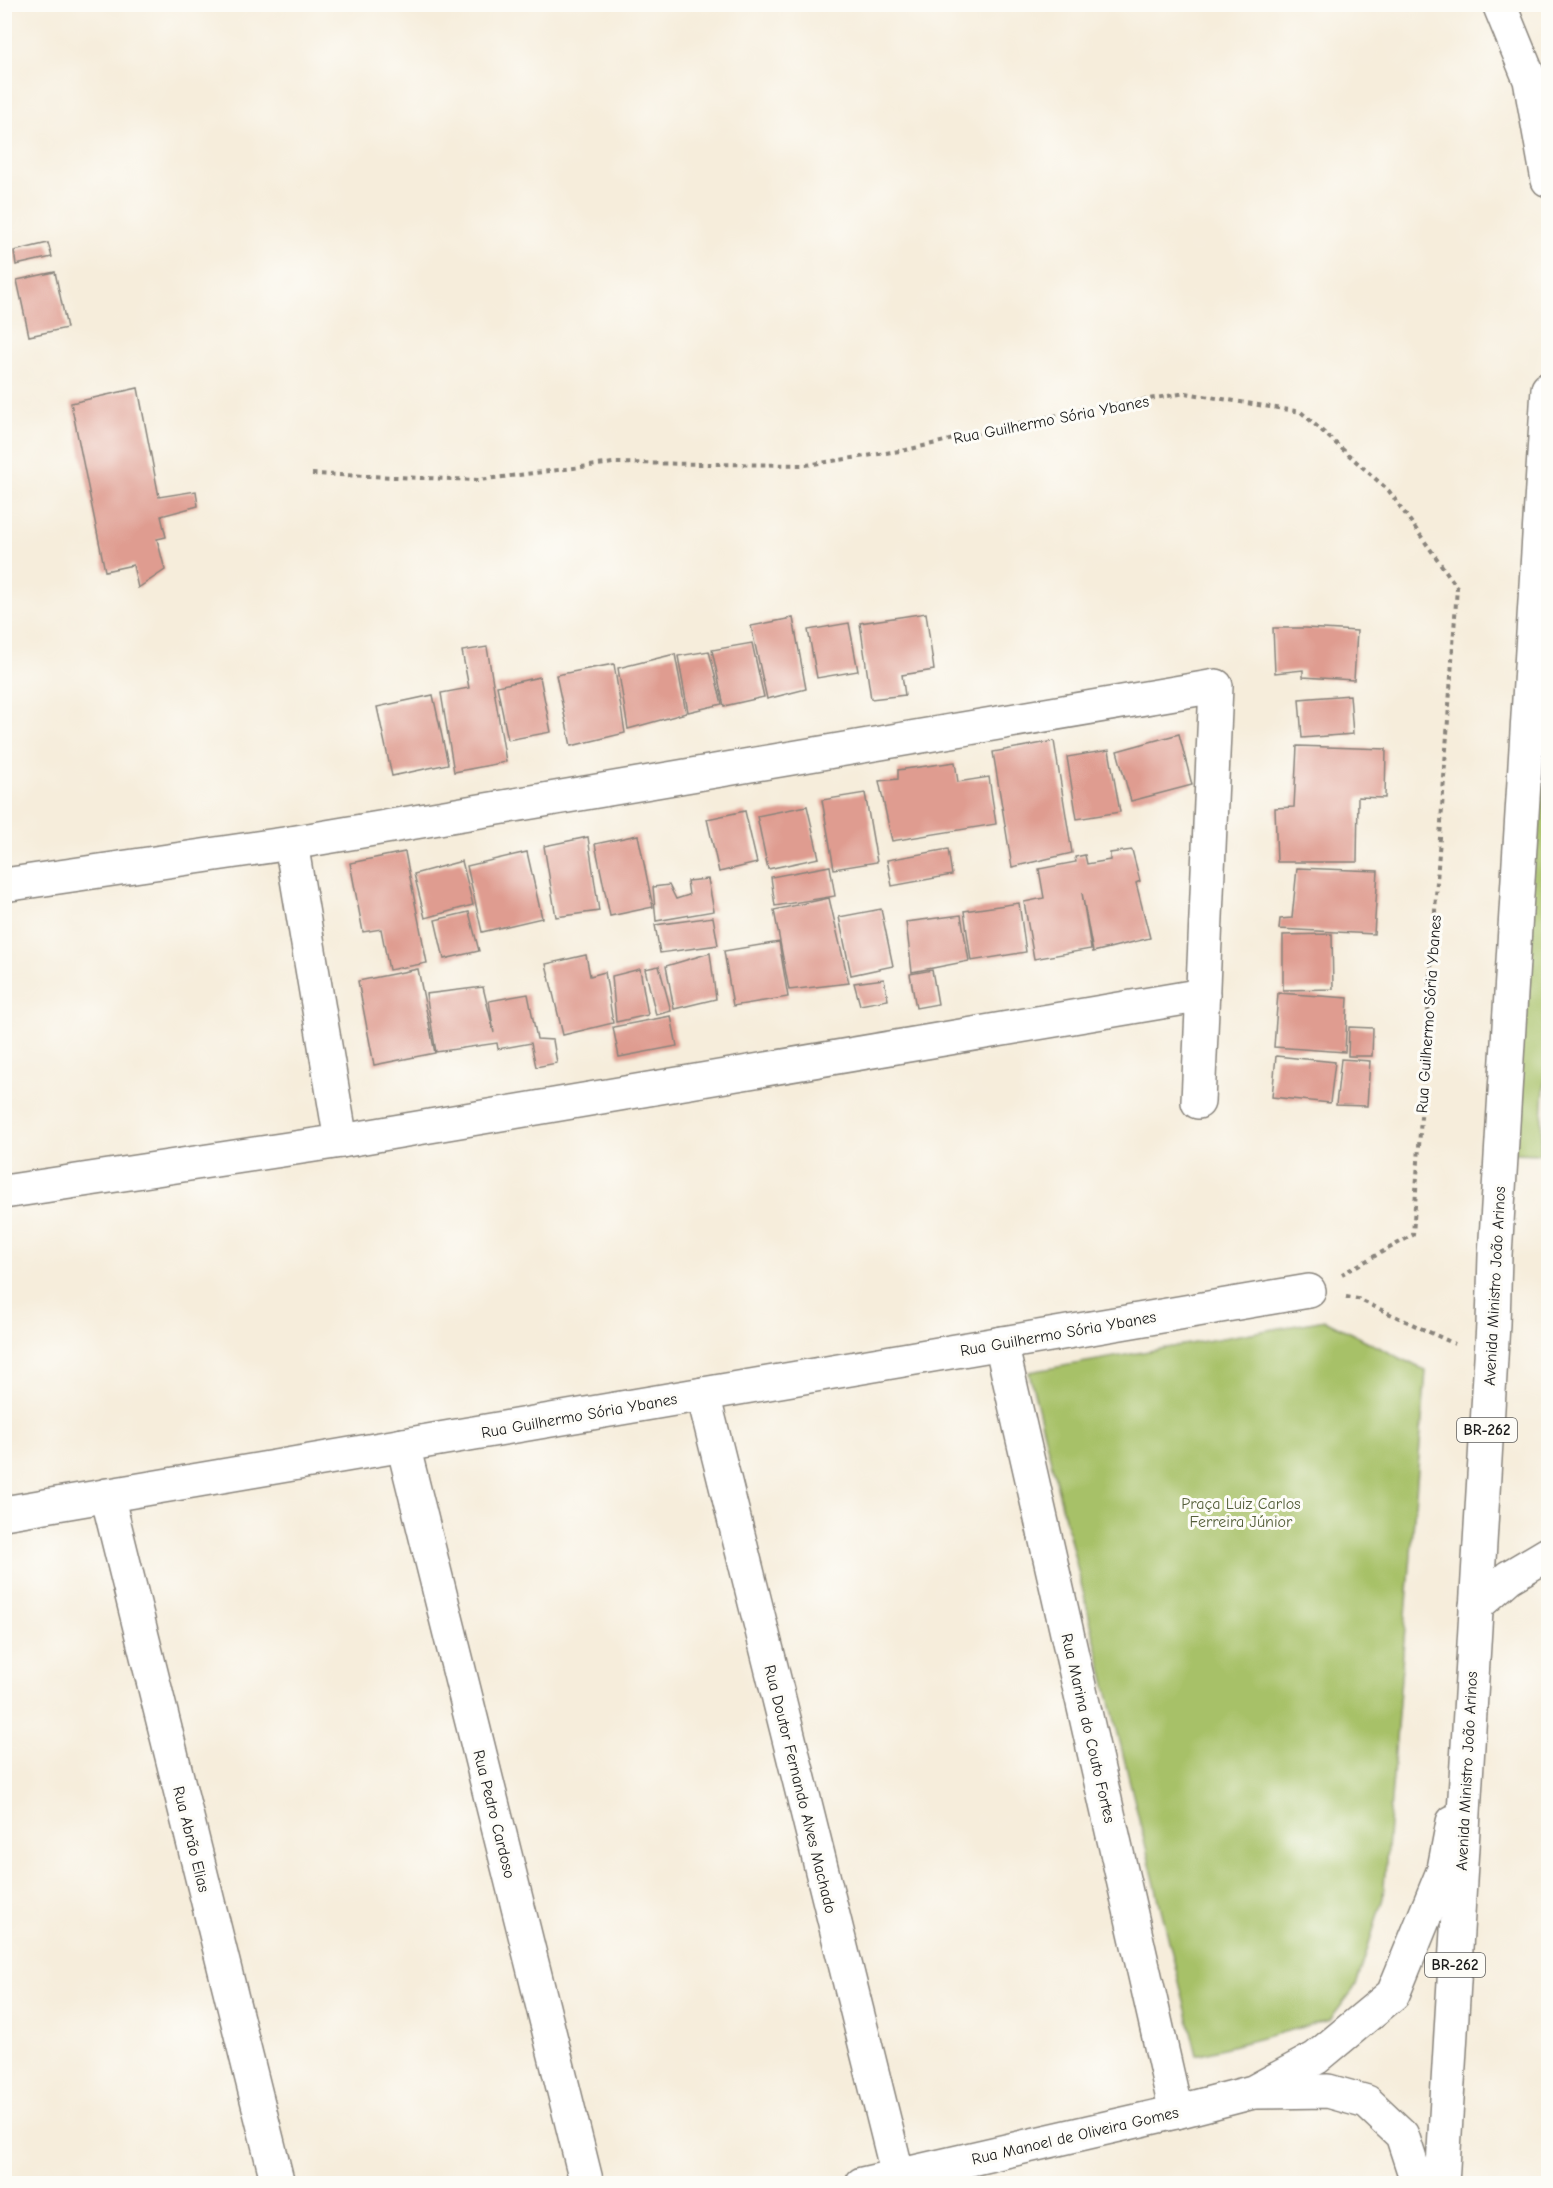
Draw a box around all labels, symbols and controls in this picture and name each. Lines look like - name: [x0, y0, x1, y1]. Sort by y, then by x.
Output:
- street label: Rua Guilhermo Sória Ybanes: [952, 392, 1151, 448]
- street label: Rua Guilhermo Sória Ybanes: [1413, 914, 1445, 1114]
- street label: Avenida Ministro João Arinos: [1481, 1185, 1509, 1386]
- street label: Rua Guilhermo Sória Ybanes: [959, 1308, 1158, 1360]
- street label: Rua Guilhermo Sória Ybanes: [480, 1390, 679, 1442]
- road number: BR-262: [1457, 1418, 1517, 1442]
- park label: Praça Luiz Carlos Ferreira Júnior: [1181, 1495, 1301, 1531]
- street label: Rua Marina do Couto Fortes: [1057, 1632, 1119, 1825]
- street label: Rua Doutor Fernando Alves Machado: [760, 1663, 840, 1915]
- street label: Avenida Ministro João Arinos: [1453, 1670, 1481, 1871]
- street label: Rua Pedro Cardoso: [469, 1748, 519, 1880]
- street label: Rua Abrão Elias: [169, 1784, 213, 1895]
- road number: BR-262: [1425, 1953, 1485, 1977]
- street label: Rua Manoel de Oliveira Gomes: [970, 2103, 1181, 2169]

